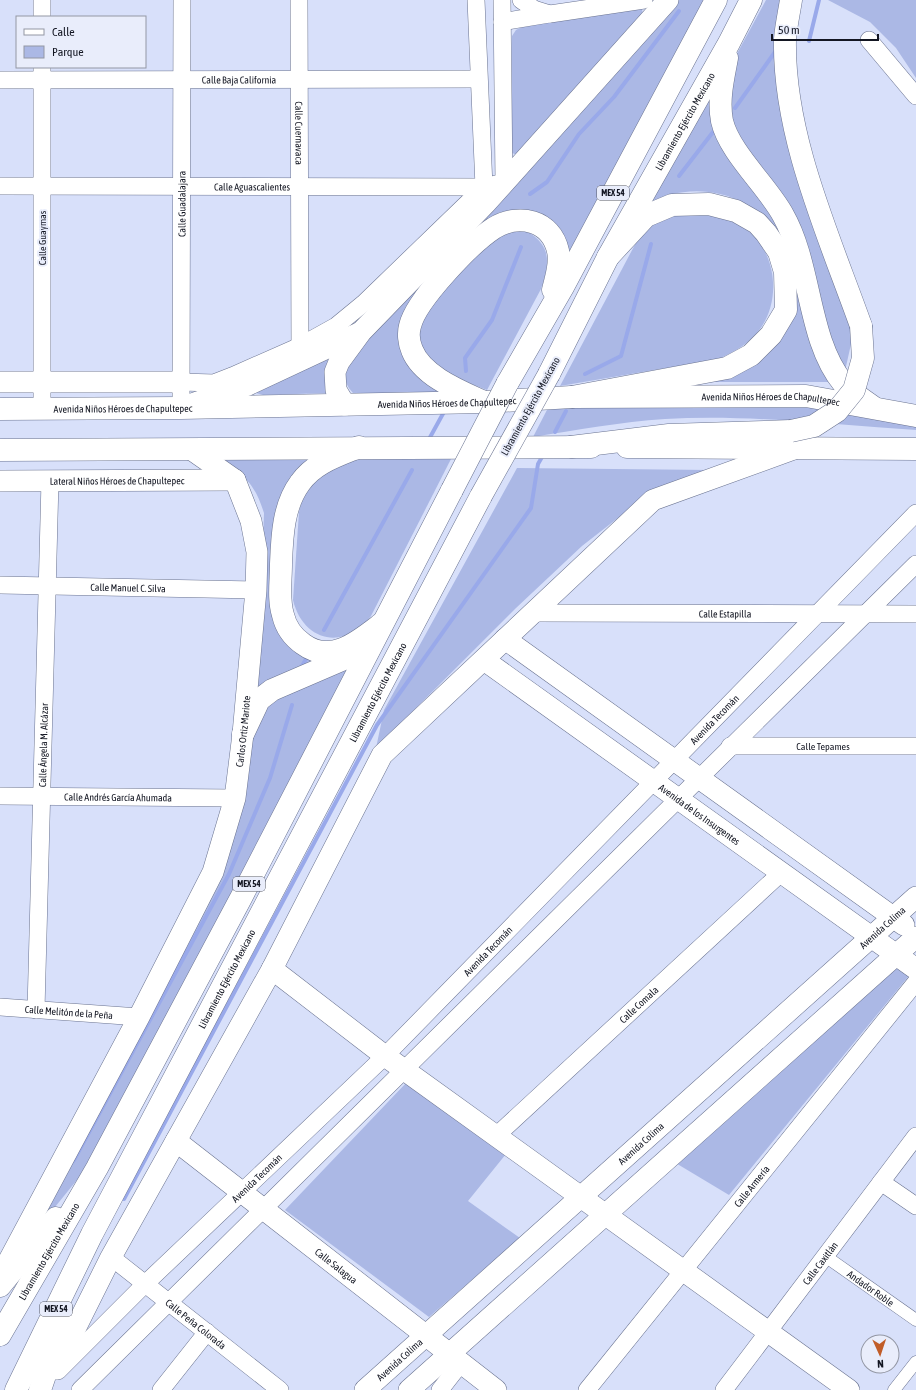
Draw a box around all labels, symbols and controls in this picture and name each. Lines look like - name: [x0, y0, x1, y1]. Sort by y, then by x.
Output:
- legend: [16, 16, 146, 68]
- scale bar: [772, 16, 878, 42]
- text: 50 m: [778, 23, 800, 37]
- text: Calle: [52, 25, 75, 39]
- text: Parque: [52, 45, 84, 59]
- street label: Libramiento Ejército Mexicano: [653, 70, 717, 172]
- street label: Calle Baja California: [202, 74, 277, 86]
- street label: Calle Cuernavaca: [293, 101, 304, 165]
- street label: Calle Guadalajara: [176, 171, 188, 237]
- street label: Calle Aguascalientes: [214, 181, 291, 193]
- road number: MEX 54: [597, 186, 629, 200]
- street label: Calle Guaymas: [37, 210, 48, 265]
- street label: Libramiento Ejército Mexicano: [499, 355, 562, 457]
- street label: Avenida Niños Héroes de Chapultepec: [701, 391, 841, 408]
- street label: Avenida Niños Héroes de Chapultepec: [377, 395, 517, 410]
- street label: Avenida Niños Héroes de Chapultepec: [54, 403, 193, 415]
- street label: Lateral Niños Héroes de Chapultepec: [50, 475, 185, 487]
- street label: Calle Manuel C. Silva: [90, 582, 166, 594]
- street label: Calle Estapilla: [699, 608, 752, 620]
- street label: Libramiento Ejército Mexicano: [347, 641, 409, 744]
- street label: Avenida Tecomán: [688, 693, 741, 747]
- street label: Carlos Ortiz Mariote: [234, 695, 252, 768]
- street label: Calle Ángela M. Alcázar: [37, 702, 50, 787]
- street label: Calle Tepames: [796, 741, 850, 752]
- street label: Avenida de los Insurgentes: [657, 782, 742, 848]
- street label: Calle Andrés García Ahumada: [64, 792, 172, 803]
- road number: MEX 54: [233, 877, 265, 891]
- street label: Avenida Colima: [857, 904, 908, 951]
- street label: Avenida Tecomán: [461, 924, 515, 978]
- street label: Libramiento Ejército Mexicano: [196, 927, 258, 1030]
- street label: Calle Comala: [617, 984, 661, 1025]
- street label: Calle Melitón de la Peña: [24, 1004, 114, 1021]
- street label: Avenida Colima: [616, 1120, 666, 1167]
- street label: Avenida Tecomán: [230, 1152, 284, 1205]
- street label: Calle Armería: [732, 1163, 772, 1209]
- street label: Libramiento Ejército Mexicano: [17, 1201, 82, 1302]
- street label: Calle Caxitlán: [801, 1240, 840, 1287]
- street label: Calle Salagua: [313, 1246, 359, 1286]
- street label: Andador Roble: [845, 1268, 896, 1309]
- street label: Calle Peña Colorada: [163, 1297, 228, 1352]
- road number: MEX 54: [40, 1302, 72, 1316]
- north arrow: [860, 1334, 900, 1374]
- street label: Avenida Colima: [375, 1336, 425, 1383]
- text: N: [877, 1358, 884, 1370]

